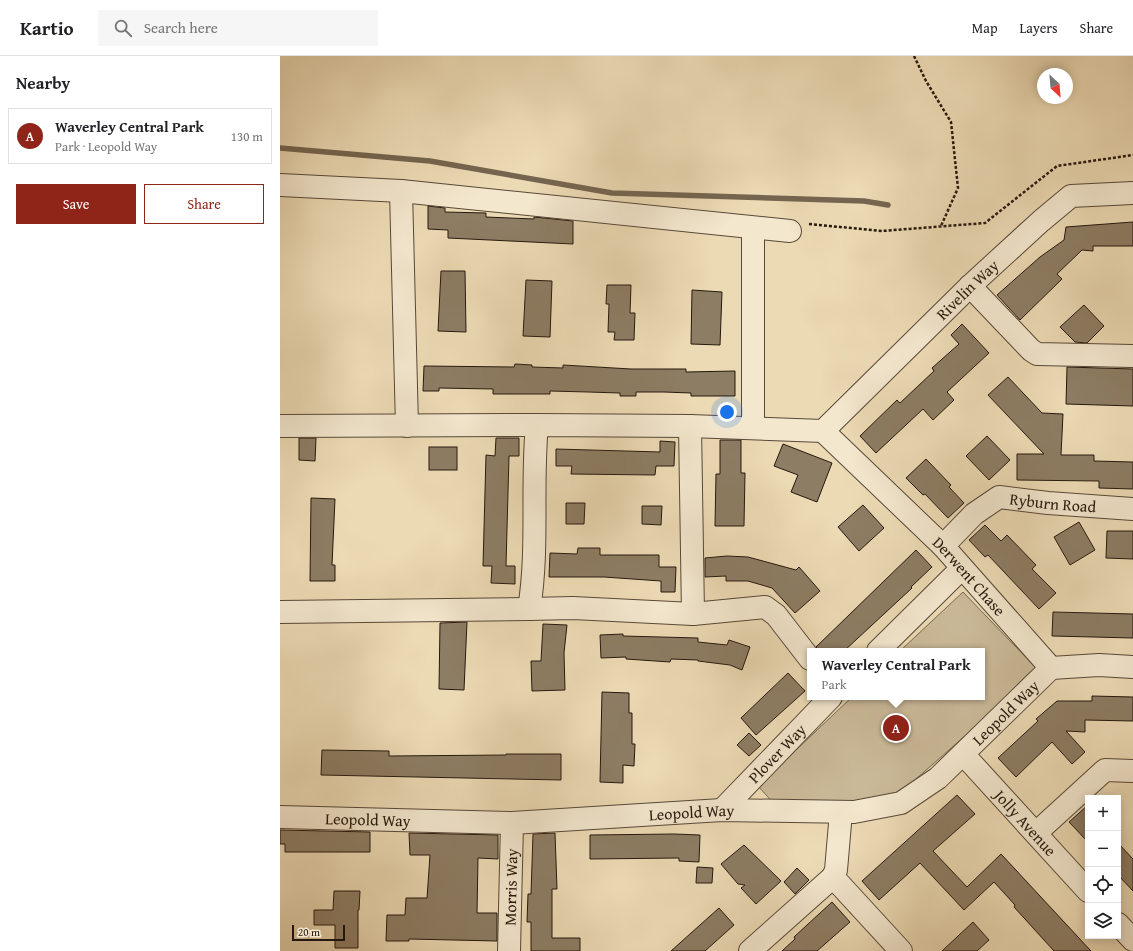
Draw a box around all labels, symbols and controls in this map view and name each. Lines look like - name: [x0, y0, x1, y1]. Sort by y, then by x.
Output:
- search box: [98, 10, 378, 46]
- text: Kartio: [20, 14, 74, 42]
- icon: search: [112, 17, 134, 39]
- text: Search here: [144, 17, 218, 38]
- text: Map: [972, 18, 998, 38]
- text: Layers: [1020, 18, 1058, 38]
- text: Share: [1080, 18, 1113, 38]
- north arrow: [1037, 68, 1073, 104]
- text: Nearby: [16, 70, 70, 95]
- text: Waverley Central Park: [55, 116, 204, 137]
- text: A: [26, 127, 34, 146]
- text: 130 m: [231, 127, 263, 146]
- text: Park · Leopold Way: [55, 137, 157, 156]
- button: Save: [16, 184, 136, 224]
- button: Share: [144, 184, 264, 224]
- street label: Rivelin Way: [930, 254, 1004, 325]
- your location: [717, 402, 737, 422]
- street label: Ryburn Road: [1008, 486, 1097, 518]
- street label: Derwent Chase: [927, 530, 1011, 621]
- popup: [807, 648, 985, 700]
- text: Waverley Central Park: [822, 654, 970, 675]
- street label: Leopold Way: [966, 674, 1044, 751]
- text: Park: [822, 675, 847, 694]
- pin: A: [883, 713, 909, 743]
- street label: Plover Way: [742, 718, 811, 788]
- street label: Jolly Avenue: [988, 783, 1062, 861]
- map controls: [1085, 795, 1121, 939]
- button: +: [1085, 795, 1121, 831]
- street label: Leopold Way: [648, 798, 734, 826]
- street label: Leopold Way: [325, 806, 411, 832]
- button: −: [1085, 831, 1121, 867]
- street label: Morris Way: [498, 848, 523, 926]
- button: locate: [1085, 867, 1121, 903]
- button: layers: [1085, 903, 1121, 939]
- scale bar: [292, 923, 345, 942]
- text: 20 m: [298, 924, 320, 940]

